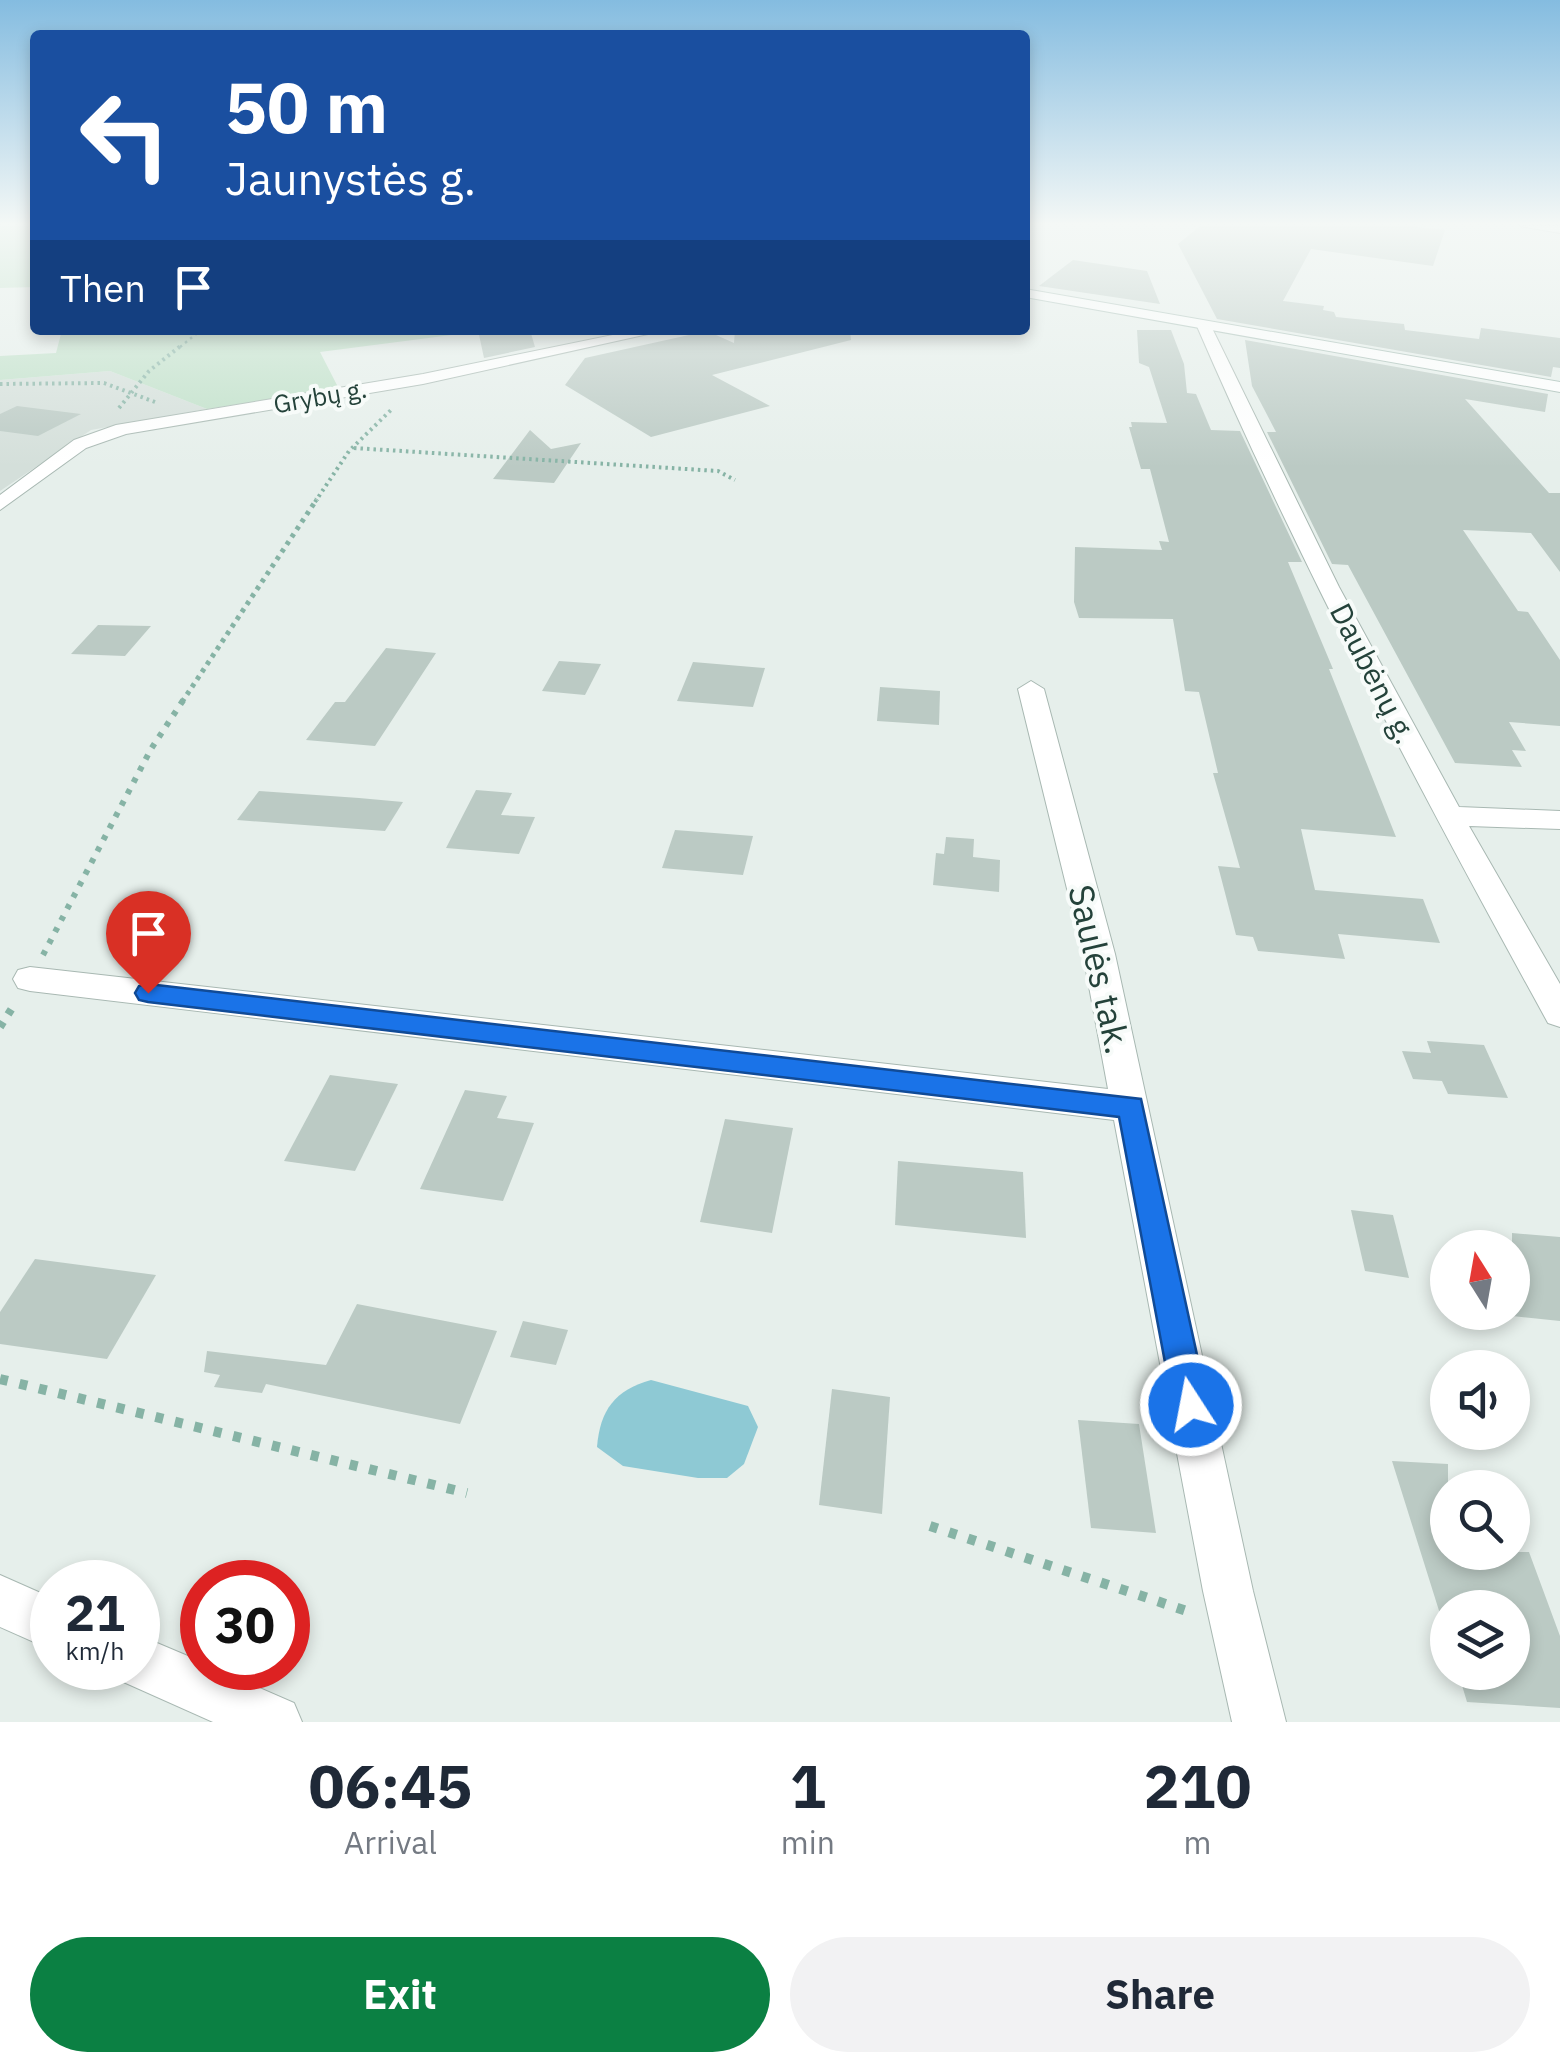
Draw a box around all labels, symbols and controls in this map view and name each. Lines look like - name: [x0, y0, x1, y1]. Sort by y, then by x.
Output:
- text: 50 m: [225, 61, 388, 152]
- icon: left: [60, 70, 190, 200]
- text: Jaunystės g.: [225, 149, 476, 207]
- icon: arrive: [166, 260, 221, 315]
- text: Then: [60, 263, 146, 312]
- street label: Grybų g.: [271, 372, 369, 420]
- street label: Daubėnų g.: [1322, 596, 1426, 750]
- street label: Saulės tak.: [1058, 880, 1142, 1058]
- pin: [106, 891, 191, 994]
- icon: arrive: [121, 906, 176, 961]
- north arrow: [1430, 1230, 1530, 1330]
- map controls: [1430, 1230, 1530, 1690]
- button: sound: [1430, 1350, 1530, 1450]
- position arrow: [1139, 1353, 1243, 1457]
- button: search: [1430, 1470, 1530, 1570]
- speed limit sign: 30: [180, 1560, 310, 1690]
- text: 21: [65, 1580, 125, 1645]
- button: layers: [1430, 1590, 1530, 1690]
- text: km/h: [66, 1634, 124, 1667]
- text: 06:45: [309, 1746, 472, 1825]
- text: 1: [790, 1746, 826, 1825]
- text: 210: [1143, 1746, 1251, 1825]
- text: Arrival: [344, 1821, 437, 1863]
- text: min: [781, 1821, 835, 1863]
- text: m: [1184, 1821, 1211, 1863]
- button: Exit: [30, 1937, 770, 2052]
- button: Share: [790, 1937, 1530, 2052]

